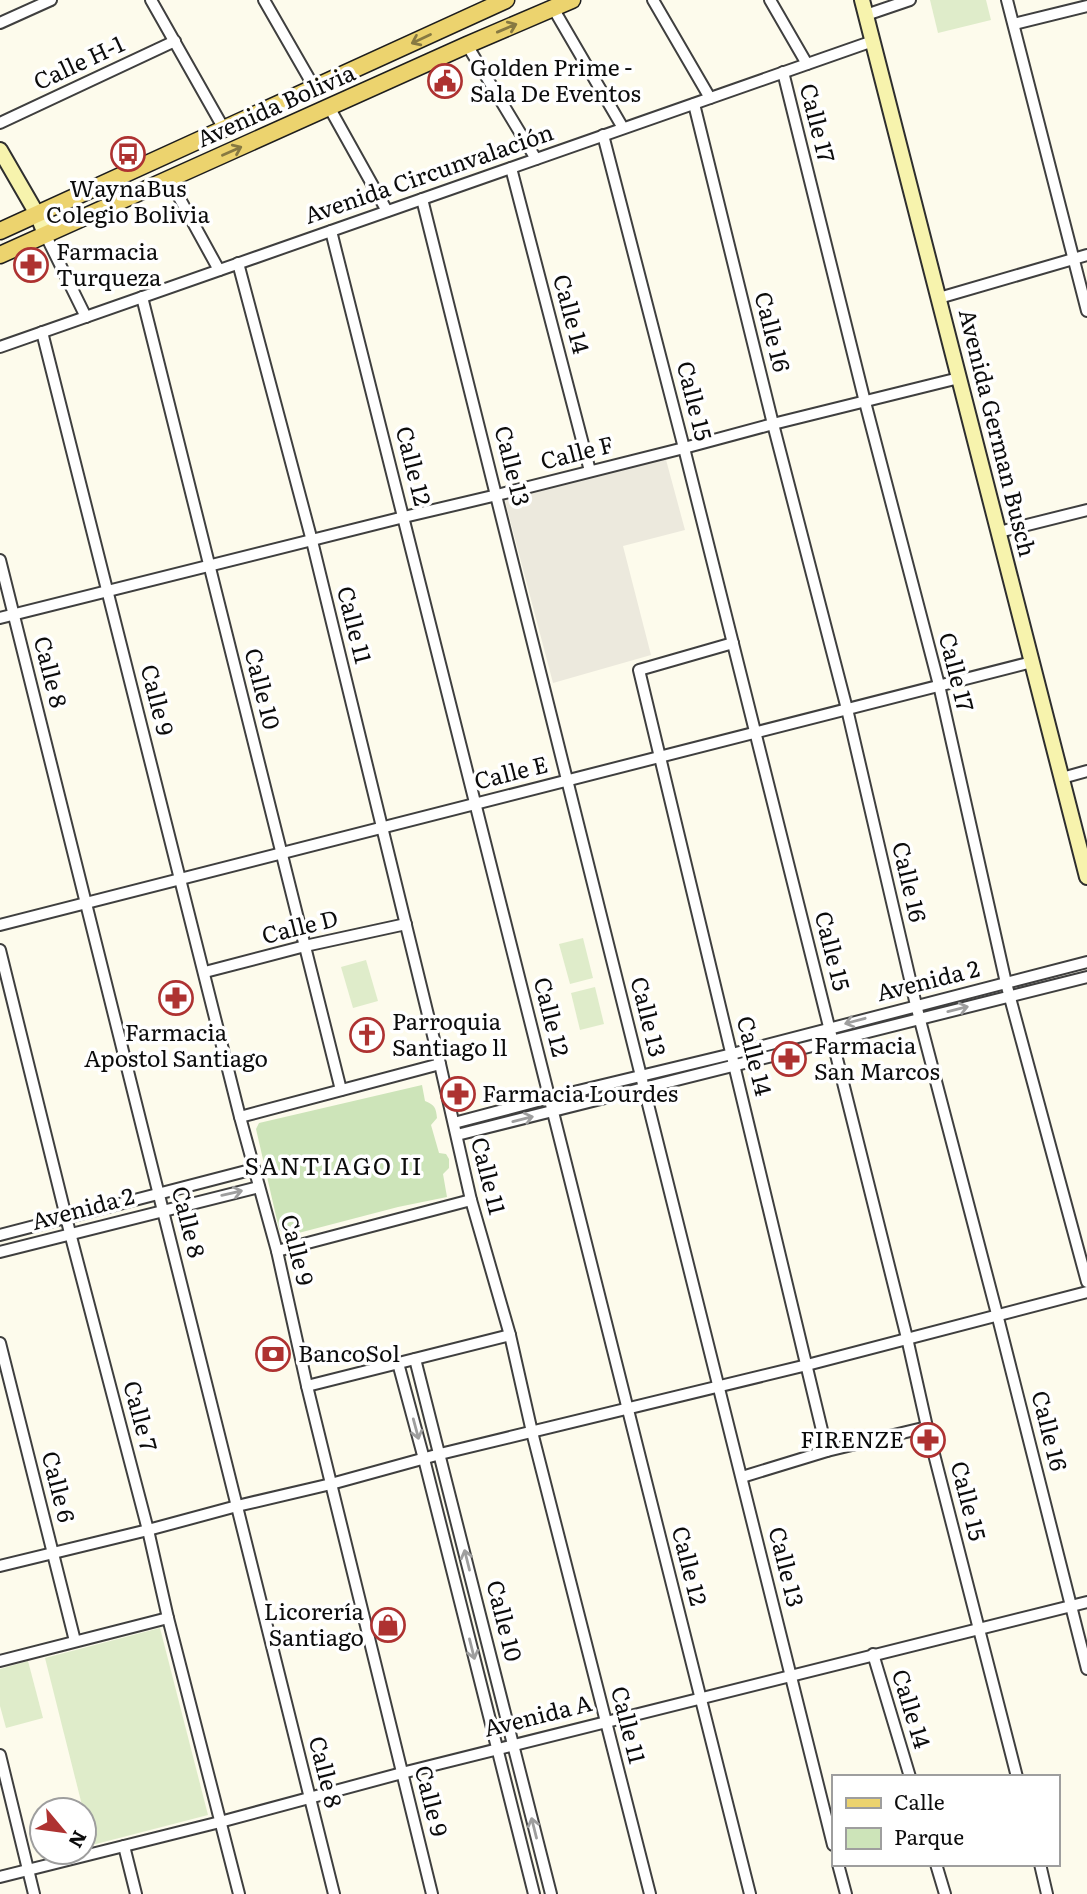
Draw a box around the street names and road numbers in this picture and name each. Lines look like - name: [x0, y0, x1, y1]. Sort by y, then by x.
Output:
- street label: Calle H-1: [27, 25, 129, 97]
- street label: Avenida Bolivia: [191, 54, 360, 154]
- street label: Calle 17: [793, 79, 845, 166]
- street label: Avenida Circunvalación: [299, 113, 558, 231]
- street label: Calle 14: [546, 270, 600, 357]
- street label: Calle 16: [748, 288, 800, 375]
- street label: Avenida German Busch: [952, 305, 1046, 560]
- street label: Calle 15: [670, 357, 722, 444]
- street label: Calle 12: [389, 422, 441, 509]
- street label: Calle 13: [488, 422, 540, 509]
- street label: Calle F: [536, 426, 617, 477]
- street label: Calle 11: [330, 582, 382, 667]
- street label: Calle 17: [932, 628, 984, 715]
- street label: Calle 8: [27, 632, 77, 711]
- street label: Calle 10: [237, 644, 290, 733]
- street label: Calle 9: [134, 660, 184, 739]
- street label: Calle E: [470, 746, 551, 797]
- street label: Calle 16: [885, 838, 937, 925]
- street label: Calle D: [258, 899, 341, 951]
- street label: Calle 15: [808, 907, 860, 994]
- street label: Avenida 2: [872, 950, 983, 1008]
- street label: Calle 12: [527, 973, 579, 1060]
- street label: Calle 13: [624, 973, 676, 1060]
- street label: Calle 14: [730, 1012, 782, 1099]
- street label: Calle 11: [464, 1133, 516, 1218]
- street label: Avenida 2: [27, 1177, 138, 1237]
- street label: Calle 8: [165, 1182, 215, 1261]
- street label: Calle 9: [274, 1210, 324, 1289]
- street label: Calle 7: [116, 1376, 168, 1455]
- street label: Calle 16: [1025, 1387, 1077, 1474]
- street label: Calle 6: [35, 1447, 85, 1526]
- street label: Calle 15: [944, 1457, 996, 1544]
- street label: Calle 12: [665, 1522, 717, 1609]
- street label: Calle 13: [762, 1523, 814, 1610]
- street label: Calle 10: [479, 1576, 532, 1665]
- street label: Calle 14: [885, 1665, 941, 1752]
- street label: Calle 11: [604, 1682, 656, 1767]
- street label: Avenida A: [480, 1684, 595, 1744]
- street label: Calle 8: [302, 1732, 352, 1811]
- street label: Calle 9: [408, 1761, 458, 1840]

